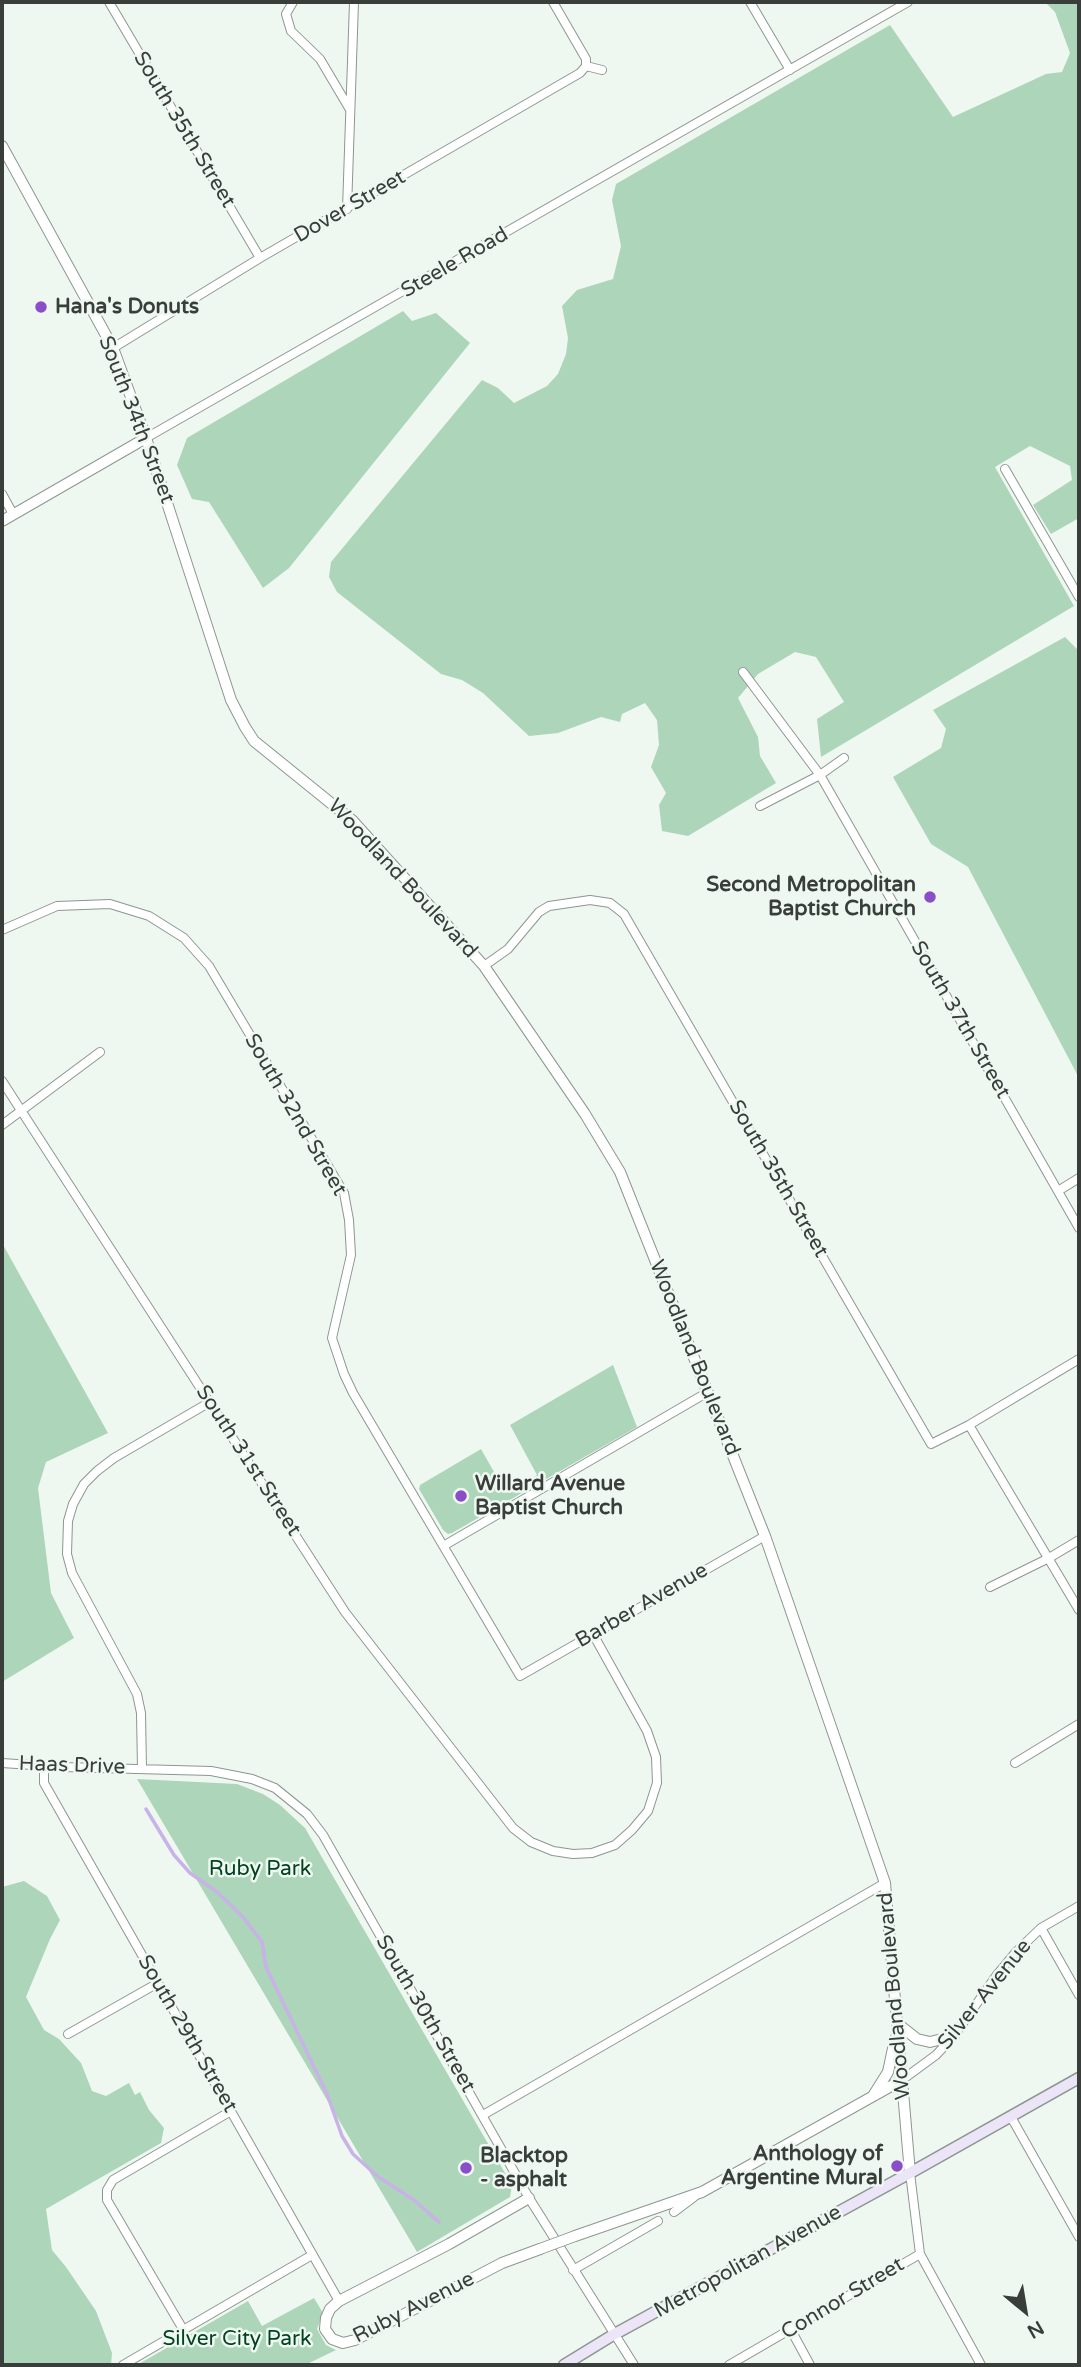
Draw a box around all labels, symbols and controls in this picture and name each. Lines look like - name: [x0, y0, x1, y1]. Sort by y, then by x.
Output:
- street label: South 35th Street: [128, 47, 240, 213]
- street label: Dover Street: [290, 165, 410, 249]
- street label: Steele Road: [397, 222, 513, 304]
- place label: Hana's Donuts: [55, 294, 199, 320]
- marker: Hana's Donuts: [33, 299, 49, 315]
- street label: South 34th Street: [92, 333, 180, 507]
- street label: Woodland Boulevard: [322, 794, 482, 964]
- place label: Second Metropolitan Baptist Church: [706, 872, 916, 922]
- marker: Second Metropolitan Baptist Church: [922, 889, 938, 905]
- street label: South 37th Street: [905, 937, 1015, 1103]
- street label: South 32nd Street: [238, 1030, 352, 1200]
- street label: South 35th Street: [723, 1096, 833, 1262]
- street label: Woodland Boulevard: [643, 1257, 745, 1459]
- street label: South 31st Street: [190, 1381, 306, 1541]
- place label: Willard Avenue Baptist Church: [475, 1471, 625, 1521]
- marker: Willard Avenue Baptist Church: [453, 1488, 469, 1504]
- street label: Barber Avenue: [572, 1558, 712, 1654]
- street label: Haas Drive: [18, 1752, 126, 1780]
- park label: Ruby Park: [209, 1856, 311, 1882]
- street label: Woodland Boulevard: [873, 1891, 917, 2101]
- street label: South 30th Street: [370, 1931, 480, 2097]
- street label: Silver Avenue: [933, 1935, 1037, 2055]
- street label: South 29th Street: [132, 1951, 242, 2117]
- place label: Anthology of Argentine Mural: [721, 2141, 883, 2191]
- place label: Blacktop - asphalt: [480, 2143, 568, 2193]
- marker: Anthology of Argentine Mural: [889, 2158, 905, 2174]
- marker: Blacktop - asphalt: [458, 2160, 474, 2176]
- street label: Metropolitan Avenue: [650, 2200, 846, 2324]
- street label: Connor Street: [777, 2252, 909, 2346]
- street label: Ruby Avenue: [349, 2267, 479, 2349]
- north arrow: [990, 2276, 1060, 2346]
- text: N: [1023, 2316, 1048, 2343]
- park label: Silver City Park: [163, 2326, 311, 2352]

